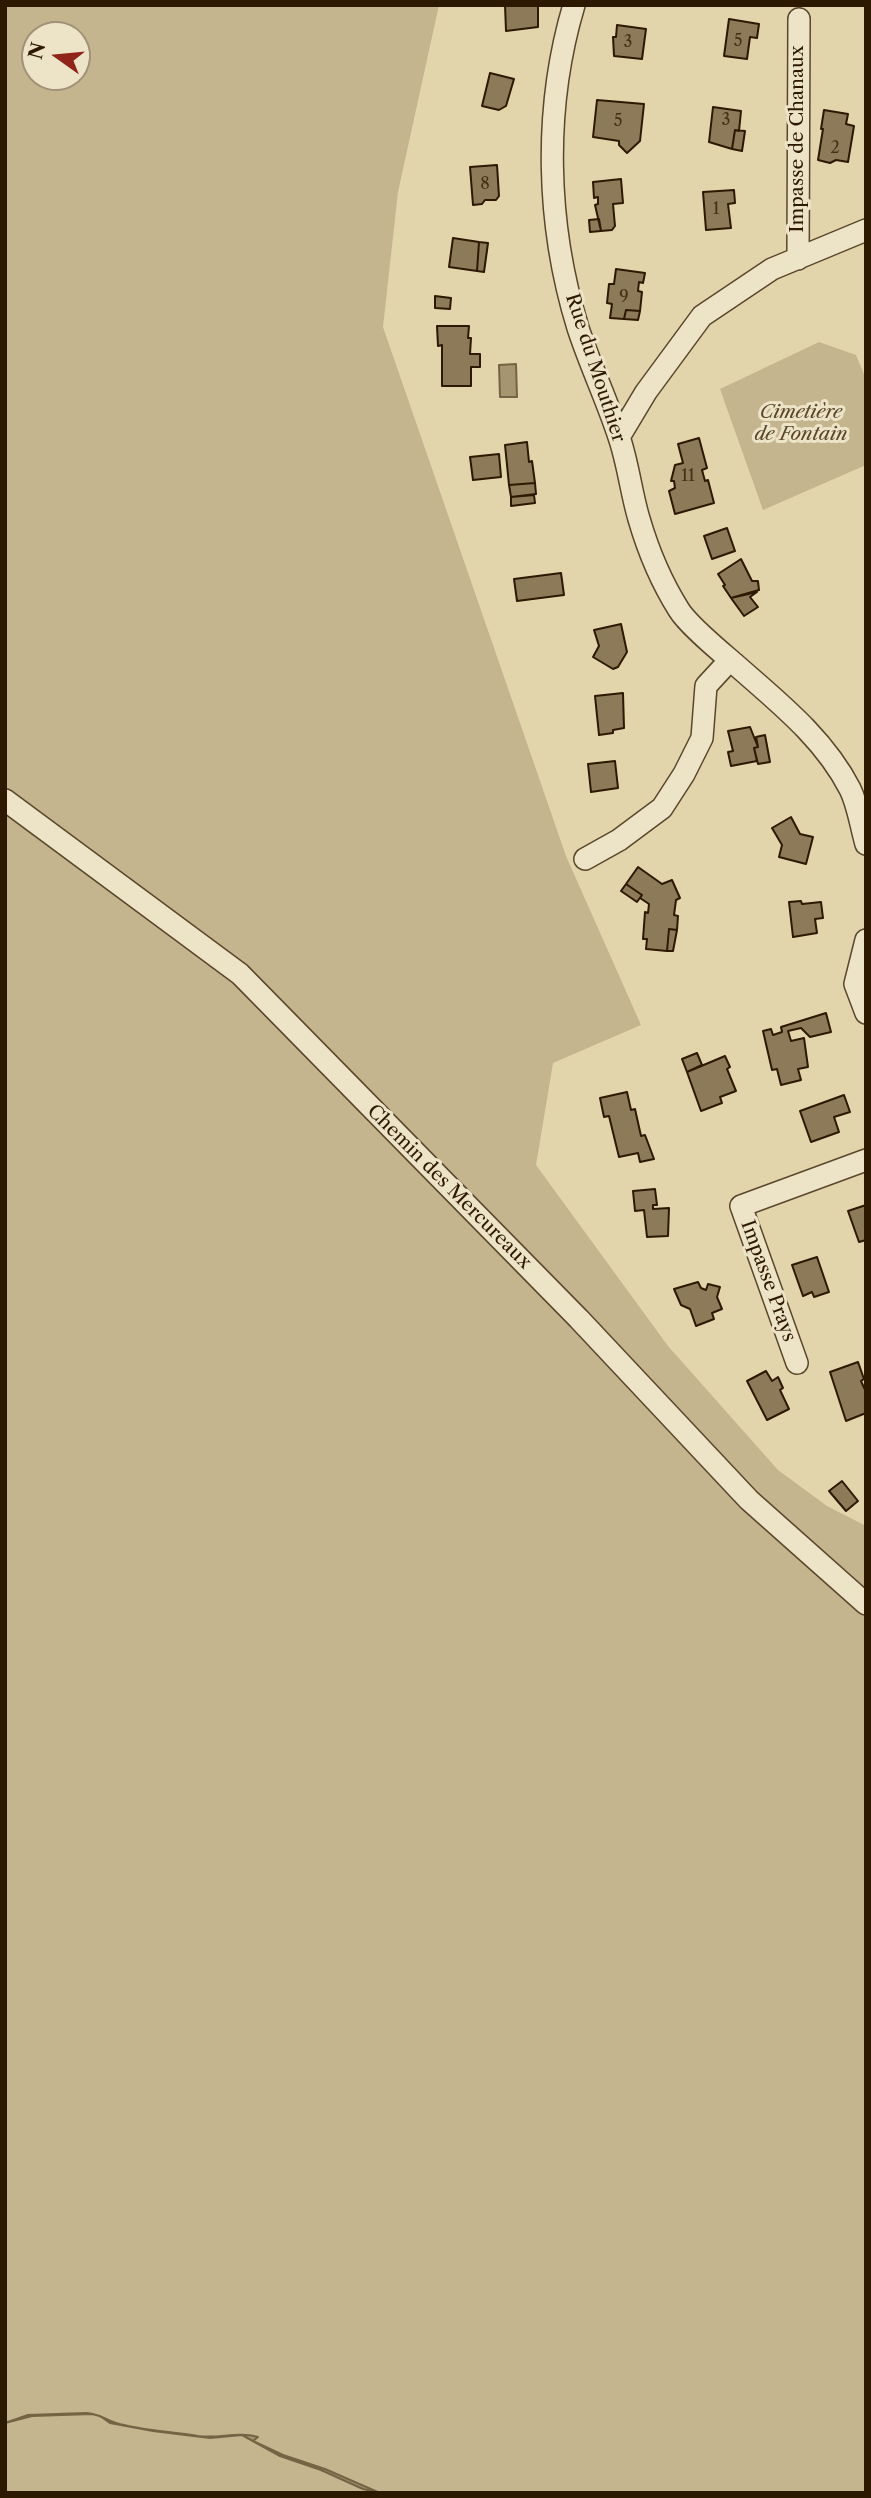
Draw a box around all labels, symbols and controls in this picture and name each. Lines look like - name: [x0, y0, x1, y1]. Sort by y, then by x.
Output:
- north arrow: [21, 21, 91, 91]
- house number: 5: [734, 31, 742, 51]
- house number: 3: [624, 32, 632, 52]
- text: N: [24, 40, 50, 62]
- street label: Impasse de Chanaux: [787, 45, 809, 233]
- house number: 3: [722, 110, 730, 130]
- house number: 5: [614, 111, 622, 131]
- house number: 2: [830, 138, 840, 158]
- house number: 8: [480, 174, 490, 194]
- house number: 1: [713, 199, 719, 219]
- house number: 9: [619, 287, 629, 307]
- street label: Rue du Mouthier: [560, 291, 630, 445]
- park label: Cimetière de Fontain: [754, 402, 848, 446]
- house number: 11: [681, 466, 695, 486]
- street label: Chemin des Mercureaux: [362, 1100, 536, 1274]
- street label: Impasse Prays: [736, 1217, 800, 1345]

